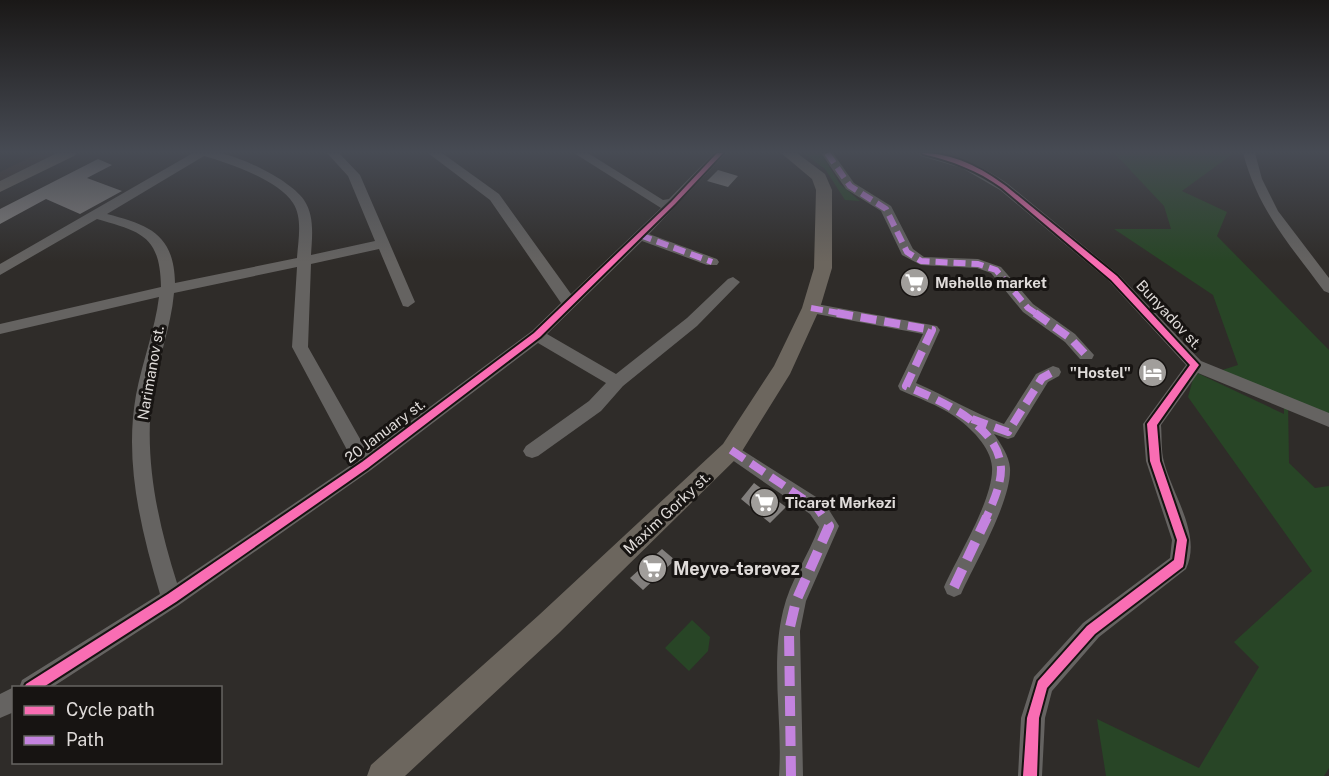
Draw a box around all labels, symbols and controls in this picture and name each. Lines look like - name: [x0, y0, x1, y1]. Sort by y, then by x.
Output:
- supermarket icon: Məhəllə market: [898, 267, 930, 299]
- place label: Məhəllə market: [935, 274, 1047, 291]
- street label: Bunyadov st.: [1133, 277, 1206, 353]
- street label: Narimanov st.: [134, 325, 167, 421]
- hotel icon: "Hostel": [1136, 357, 1168, 389]
- place label: "Hostel": [1070, 364, 1131, 381]
- street label: 20 January st.: [341, 395, 428, 466]
- street label: Maxim Gorky st.: [620, 468, 714, 557]
- supermarket icon: Ticarət Mərkəzi: [748, 487, 780, 519]
- place label: Ticarət Mərkəzi: [785, 494, 896, 511]
- supermarket icon: Meyvə-tərəvəz: [636, 553, 668, 585]
- place label: Meyvə-tərəvəz: [673, 558, 800, 579]
- legend: [12, 686, 222, 764]
- text: Cycle path: [66, 699, 155, 720]
- text: Path: [66, 729, 104, 750]

